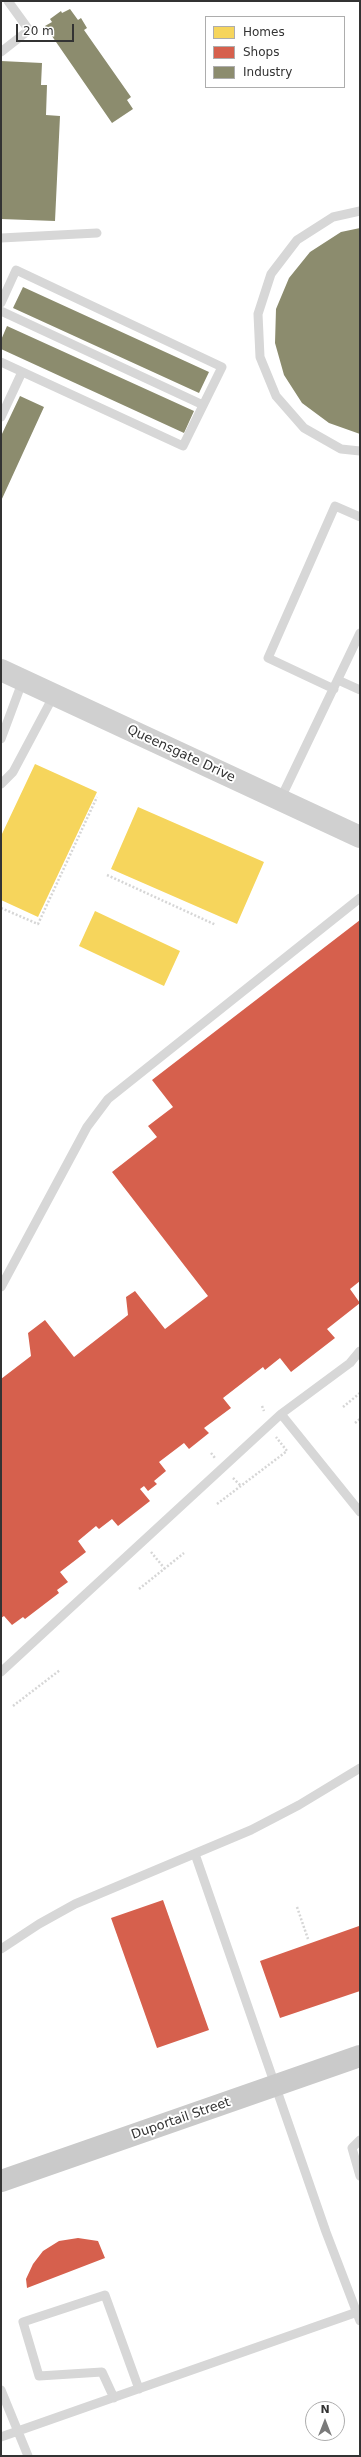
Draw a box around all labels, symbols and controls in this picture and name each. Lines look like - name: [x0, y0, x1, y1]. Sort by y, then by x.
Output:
- scale bar: [18, 16, 76, 42]
- legend: [205, 16, 345, 88]
- text: 20 m: [23, 24, 54, 38]
- text: Homes: [243, 25, 285, 39]
- text: Shops: [243, 45, 279, 59]
- text: Industry: [243, 65, 292, 79]
- street label: Queensgate Drive: [124, 722, 238, 786]
- street label: Duportail Street: [129, 2095, 233, 2143]
- north arrow: [305, 2401, 345, 2441]
- text: N: [320, 2403, 330, 2416]

